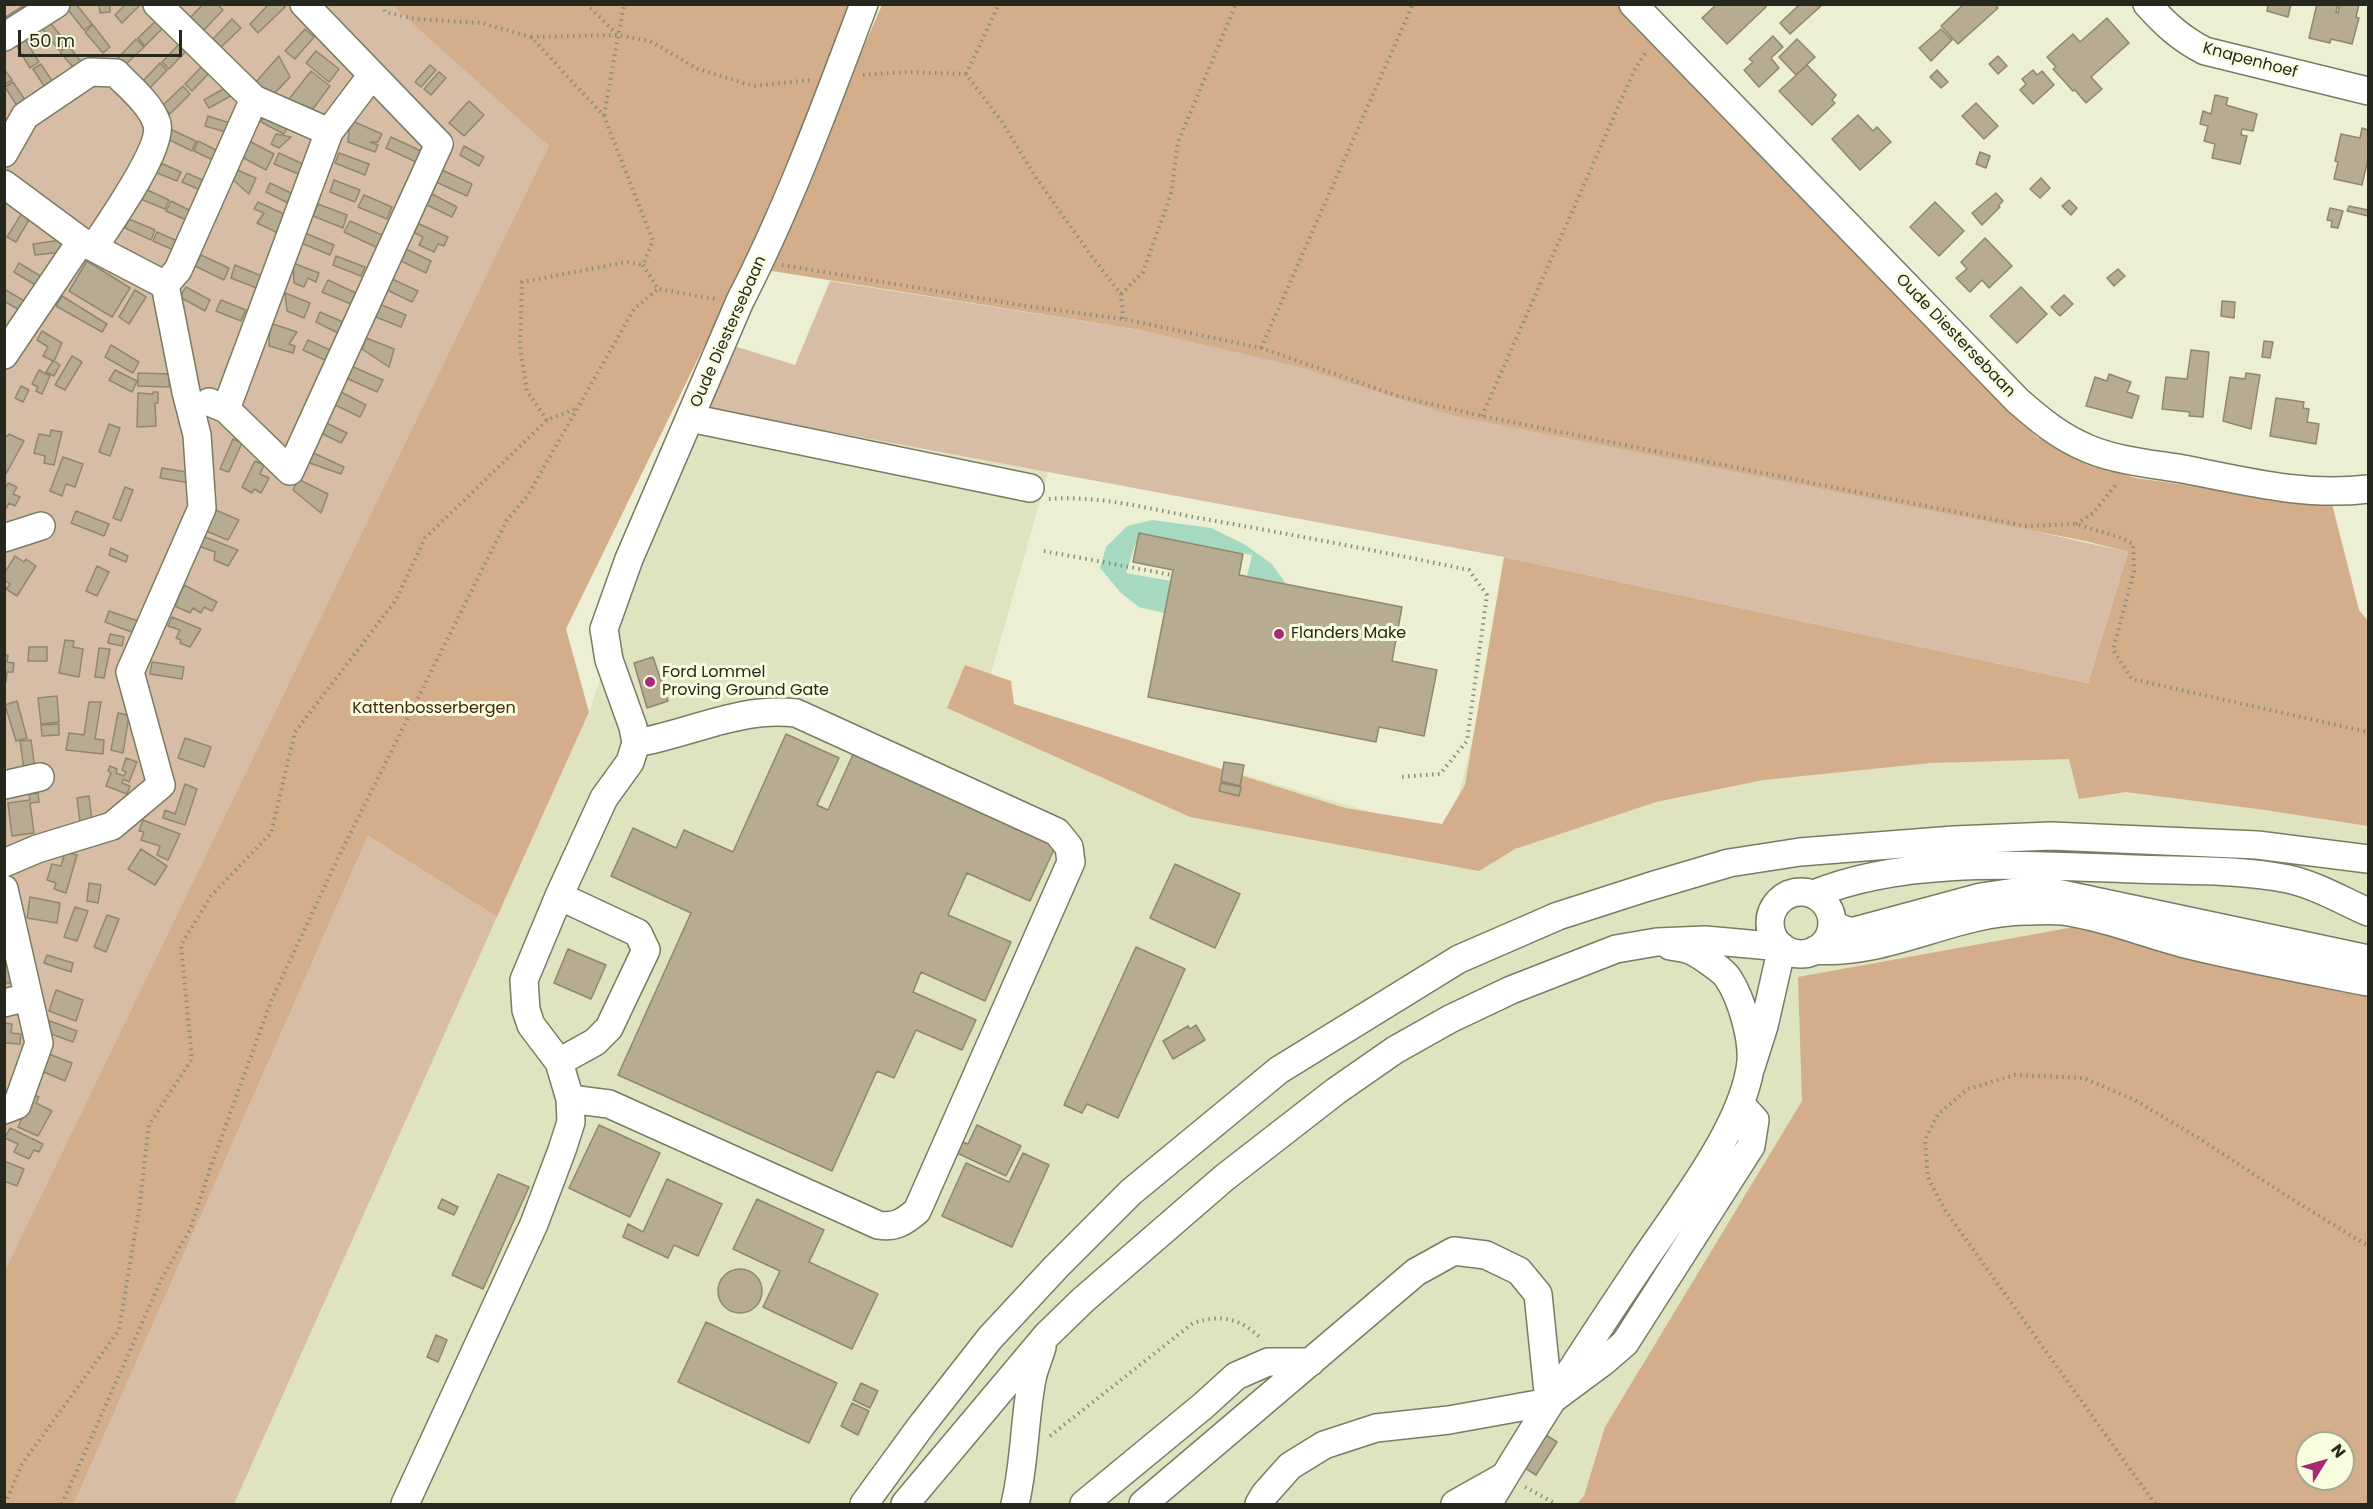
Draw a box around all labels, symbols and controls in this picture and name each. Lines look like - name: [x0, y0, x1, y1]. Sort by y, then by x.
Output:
- scale bar: [21, 18, 184, 56]
- text: 50 m: [29, 28, 75, 53]
- street label: Knapenhoef: [2201, 39, 2299, 83]
- street label: Oude Diestersebaan: [687, 253, 771, 411]
- street label: Oude Diestersebaan: [1891, 270, 2019, 402]
- place label: Flanders Make: [1291, 624, 1406, 644]
- marker: Flanders Make: [1272, 627, 1286, 641]
- place label: Ford Lommel Proving Ground Gate: [662, 663, 829, 701]
- marker: Ford Lommel Proving Ground Gate: [643, 675, 657, 689]
- park label: Kattenbosserbergen: [352, 699, 516, 719]
- north arrow: [2295, 1431, 2355, 1491]
- text: N: [2325, 1439, 2351, 1463]

